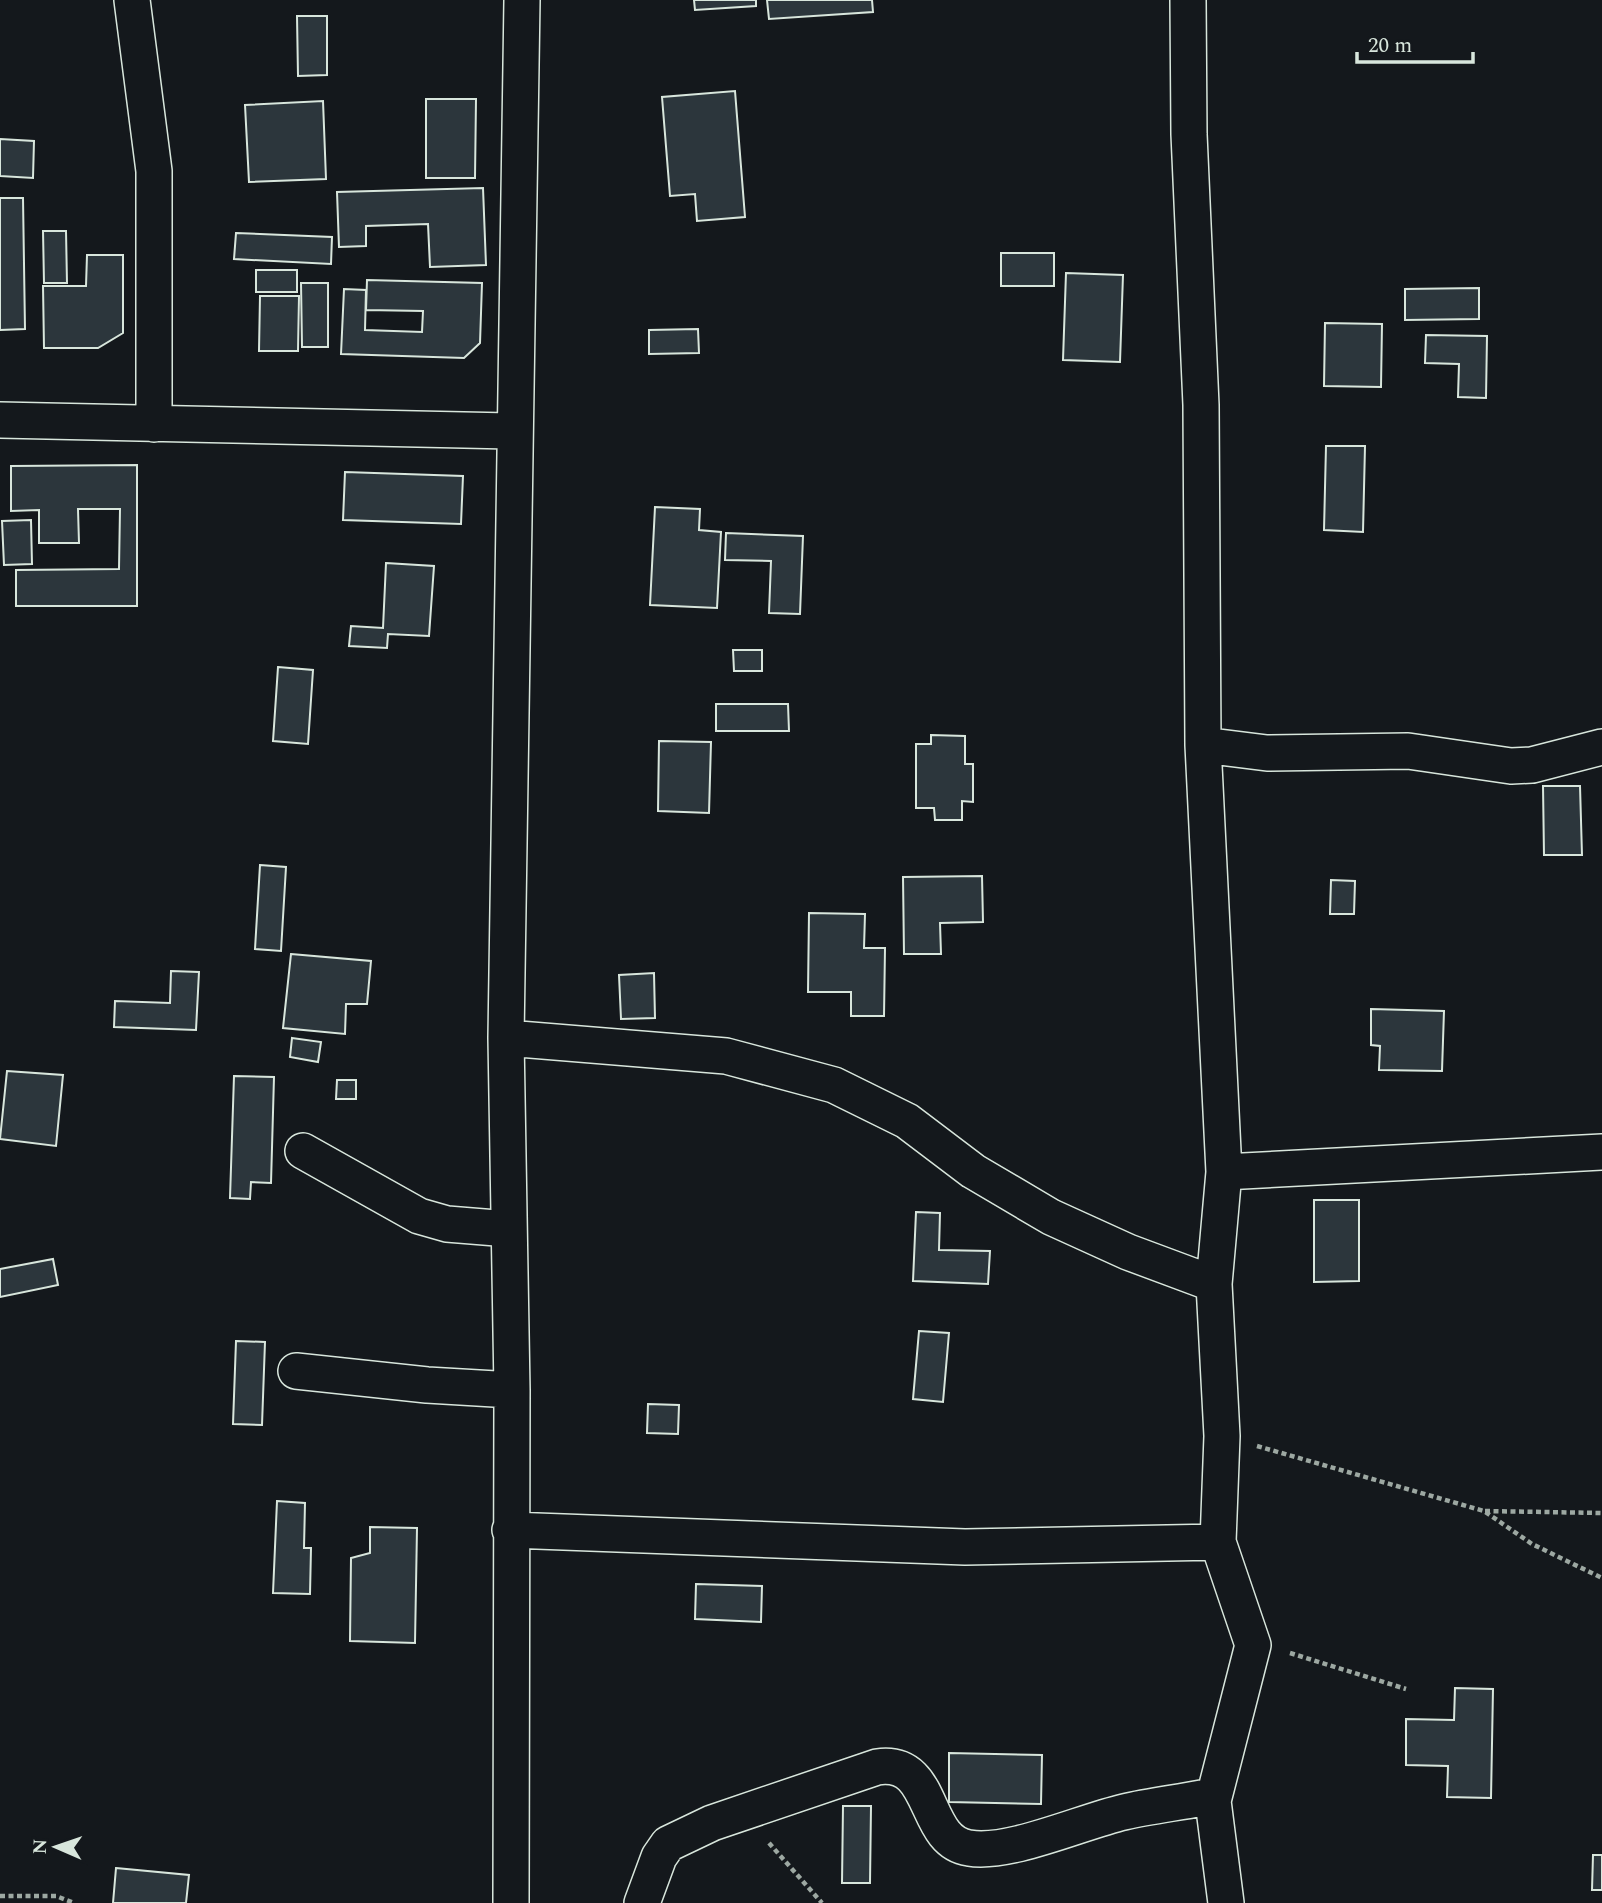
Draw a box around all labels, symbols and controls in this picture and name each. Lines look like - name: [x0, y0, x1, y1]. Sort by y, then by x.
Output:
- scale bar: [1357, 21, 1472, 65]
- text: 20 m: [1368, 30, 1412, 62]
- north arrow: [21, 1812, 91, 1882]
- text: N: [26, 1838, 55, 1855]

